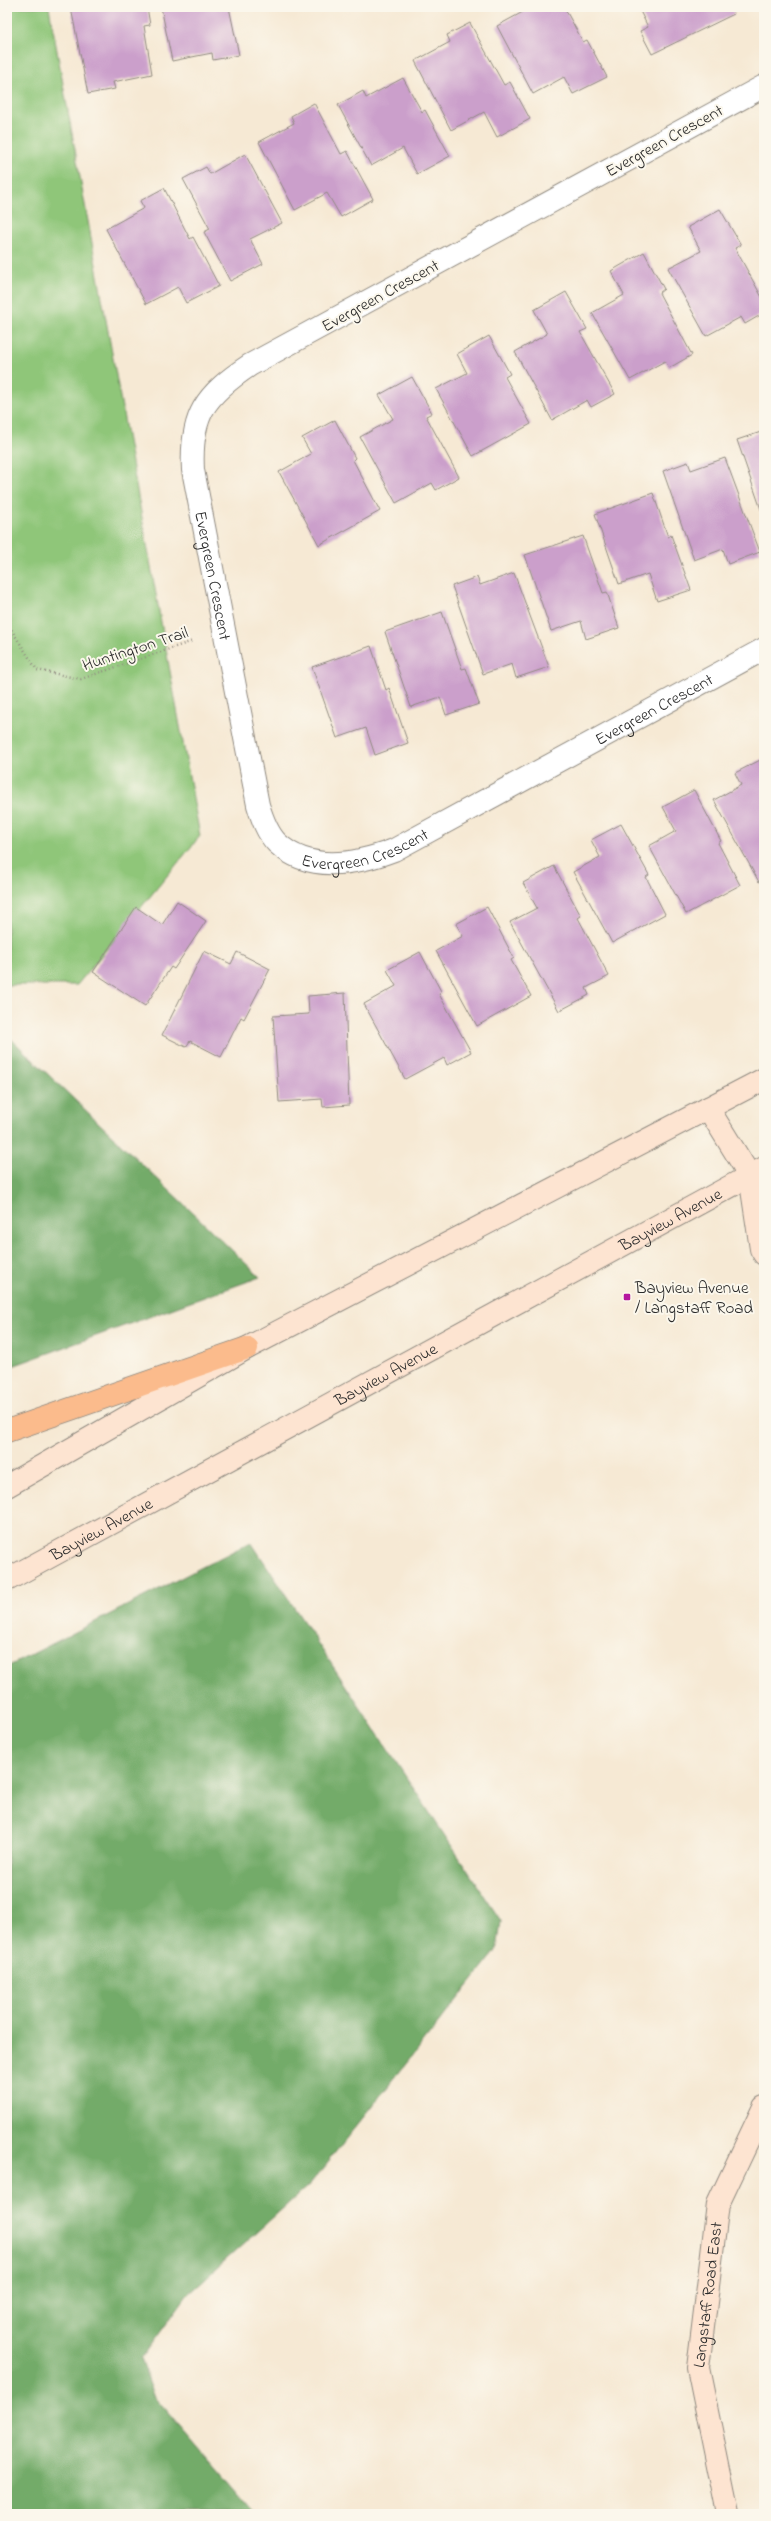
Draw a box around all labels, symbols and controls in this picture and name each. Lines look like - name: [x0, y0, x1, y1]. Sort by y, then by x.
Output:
- street label: Evergreen Crescent: [601, 98, 729, 186]
- street label: Evergreen Crescent: [317, 253, 445, 341]
- street label: Evergreen Crescent: [187, 509, 237, 643]
- street label: Huntington Trail: [79, 620, 192, 680]
- street label: Evergreen Crescent: [591, 668, 718, 753]
- street label: Evergreen Crescent: [298, 822, 434, 879]
- street label: Bayview Avenue: [614, 1182, 727, 1259]
- place label: Bayview Avenue / Langstaff Road: [634, 1276, 753, 1323]
- marker: Bayview Avenue / Langstaff Road: [622, 1292, 632, 1302]
- street label: Bayview Avenue: [330, 1337, 442, 1414]
- street label: Bayview Avenue: [45, 1492, 158, 1569]
- street label: Langstaff Road East: [687, 2220, 730, 2369]

